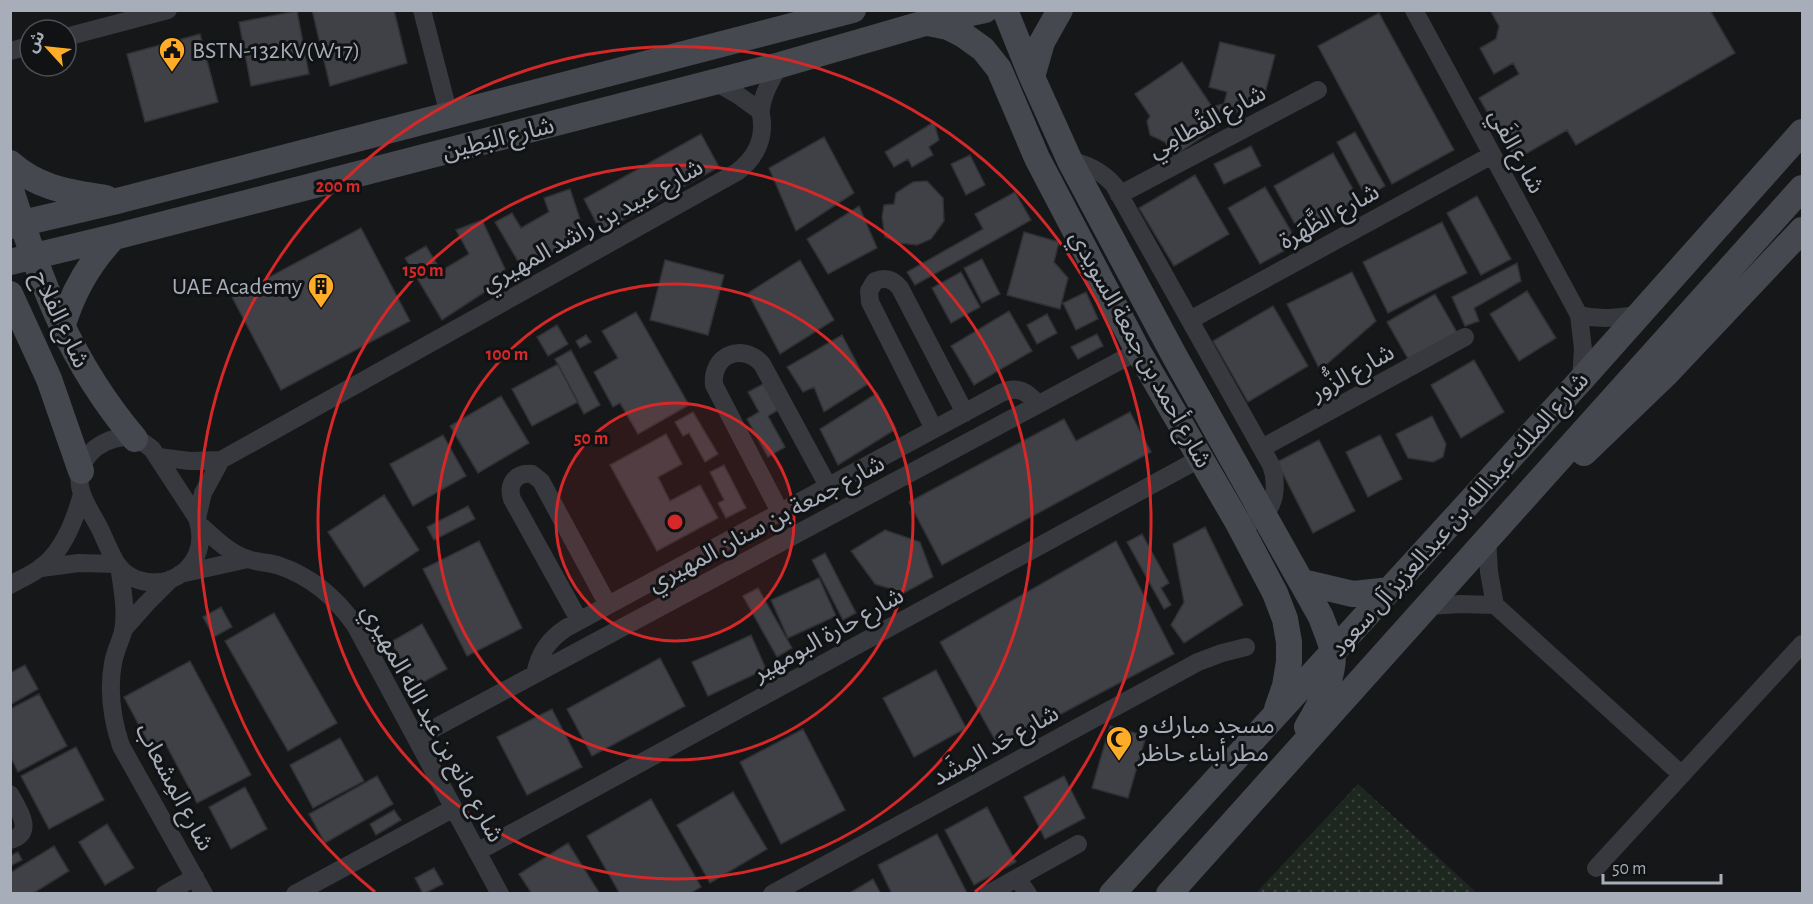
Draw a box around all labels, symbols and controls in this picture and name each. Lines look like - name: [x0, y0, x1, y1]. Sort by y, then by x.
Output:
- north arrow: [18, 18, 78, 78]
- text: ش: [23, 28, 49, 55]
- public building icon: BSTN-132KV(W17): [157, 35, 187, 73]
- place label: BSTN-132KV(W17): [192, 39, 360, 63]
- street label: شارع القُطامِي: [1142, 76, 1273, 168]
- street label: شارع الفَي: [1479, 104, 1551, 200]
- street label: شارع البَطِين: [440, 113, 558, 168]
- street label: شارع عبيد بن راشد المهيري: [478, 155, 710, 302]
- street label: شارع الظَّهَرة: [1272, 174, 1385, 258]
- text: 200 m: [316, 178, 360, 196]
- street label: شارع أحمد بن جمعة السويدي: [1060, 224, 1220, 475]
- text: 150 m: [403, 262, 443, 280]
- street label: شارع الفلاح: [24, 267, 93, 373]
- building icon: UAE Academy: [306, 271, 336, 309]
- place label: UAE Academy: [172, 275, 302, 299]
- street label: شارع الزُّور: [1301, 332, 1400, 410]
- text: 100 m: [486, 346, 528, 364]
- street label: شارع الملك عبدالله بن عبدالعزيز آل سعود: [1325, 367, 1596, 664]
- text: 50 m: [574, 430, 608, 448]
- street label: شارع جمعة بن سنان المهيري: [644, 451, 891, 601]
- centre of rings: [665, 512, 685, 532]
- street label: شارع حارة البومهير: [748, 584, 910, 690]
- street label: شارع مانع بن عبد الله المهيري: [352, 601, 508, 849]
- street label: شارع حَد المِشَد: [927, 698, 1065, 794]
- place label: مسجد مبارك و مطر أبناء حاظر: [1137, 714, 1275, 767]
- street label: شارع المِشعاب: [127, 720, 218, 857]
- mosque icon: مسجد مبارك و مطر أبناء حاظر: [1104, 724, 1134, 762]
- scale bar: [1603, 847, 1722, 885]
- text: 50 m: [1612, 860, 1646, 878]

